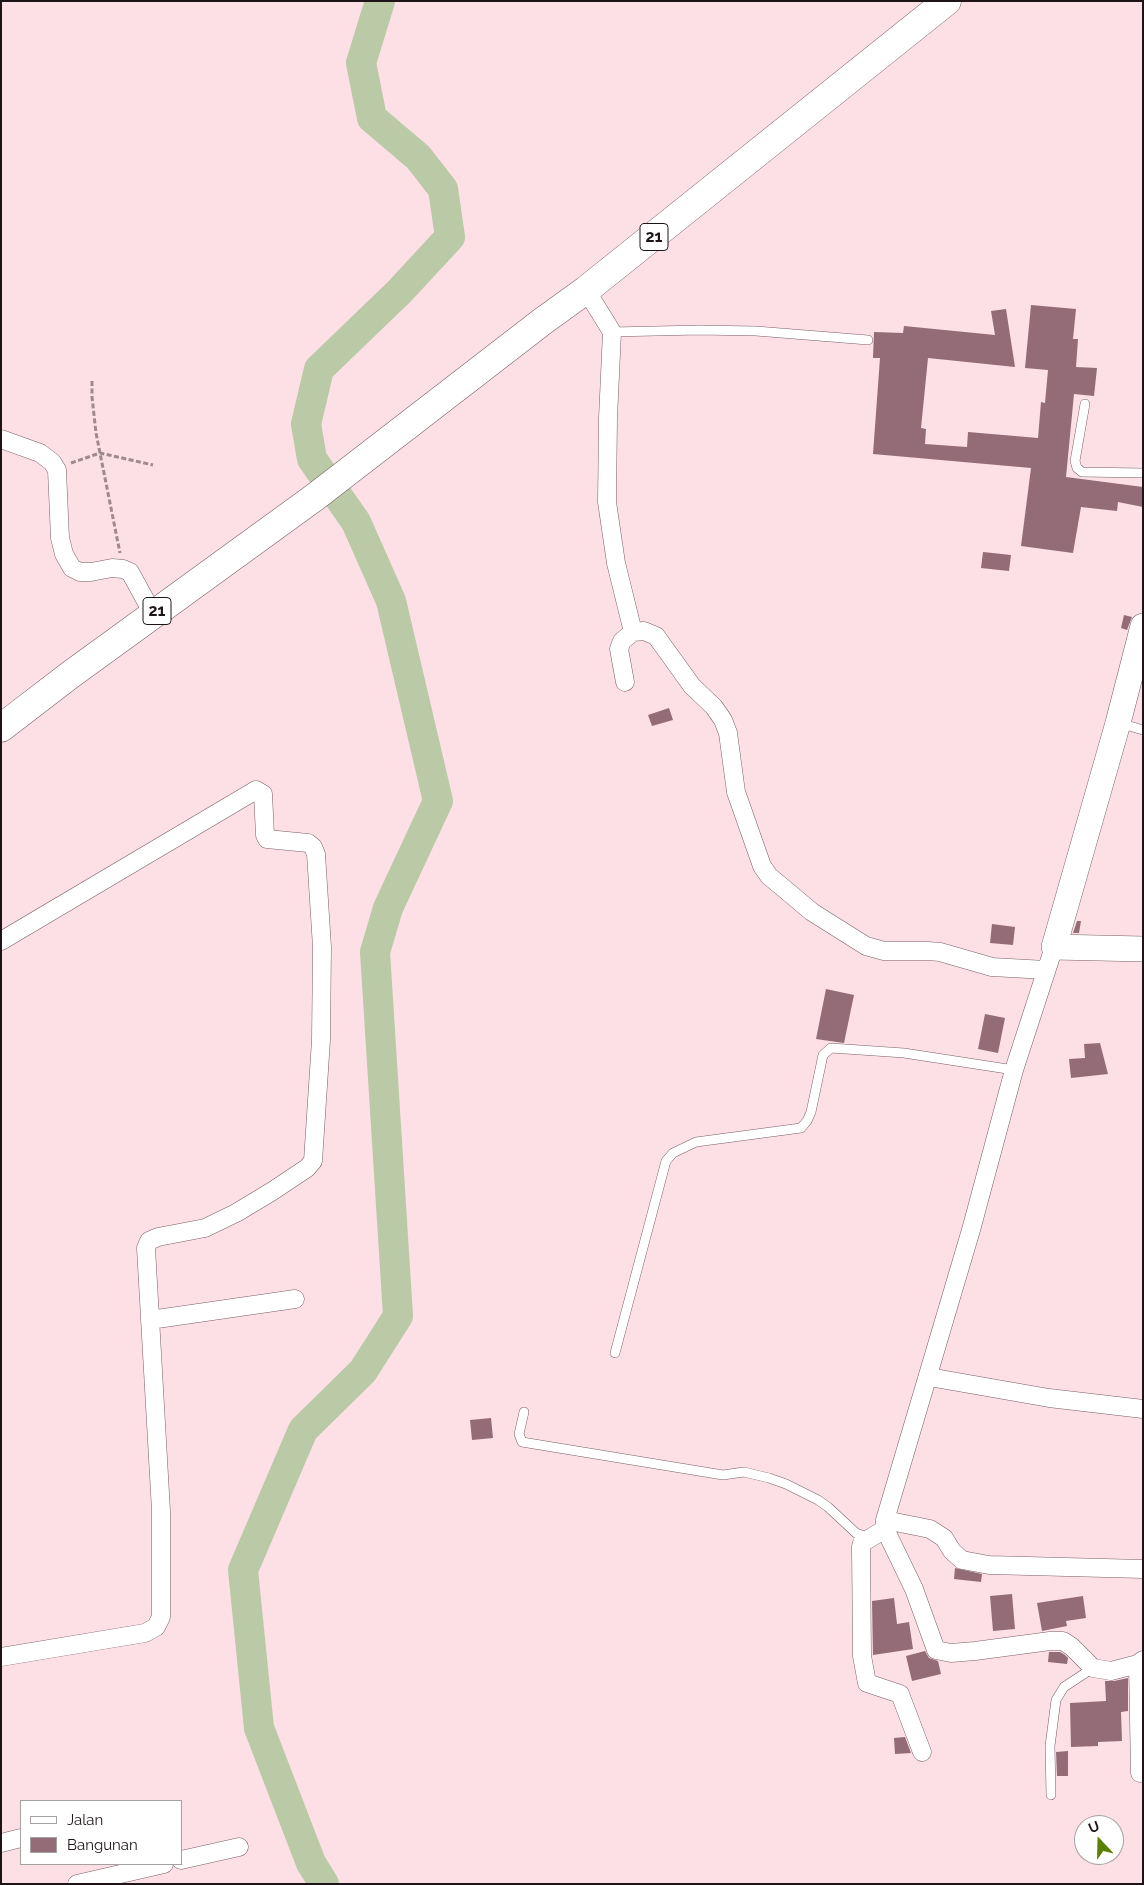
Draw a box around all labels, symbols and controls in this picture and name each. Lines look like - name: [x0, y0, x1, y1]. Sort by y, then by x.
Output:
- road number: 21: [640, 223, 668, 250]
- road number: 21: [143, 598, 171, 624]
- legend: [20, 1800, 182, 1865]
- text: Jalan: [67, 1811, 103, 1829]
- north arrow: [1074, 1815, 1124, 1865]
- text: U: [1086, 1818, 1102, 1836]
- text: Bangunan: [67, 1836, 138, 1854]

